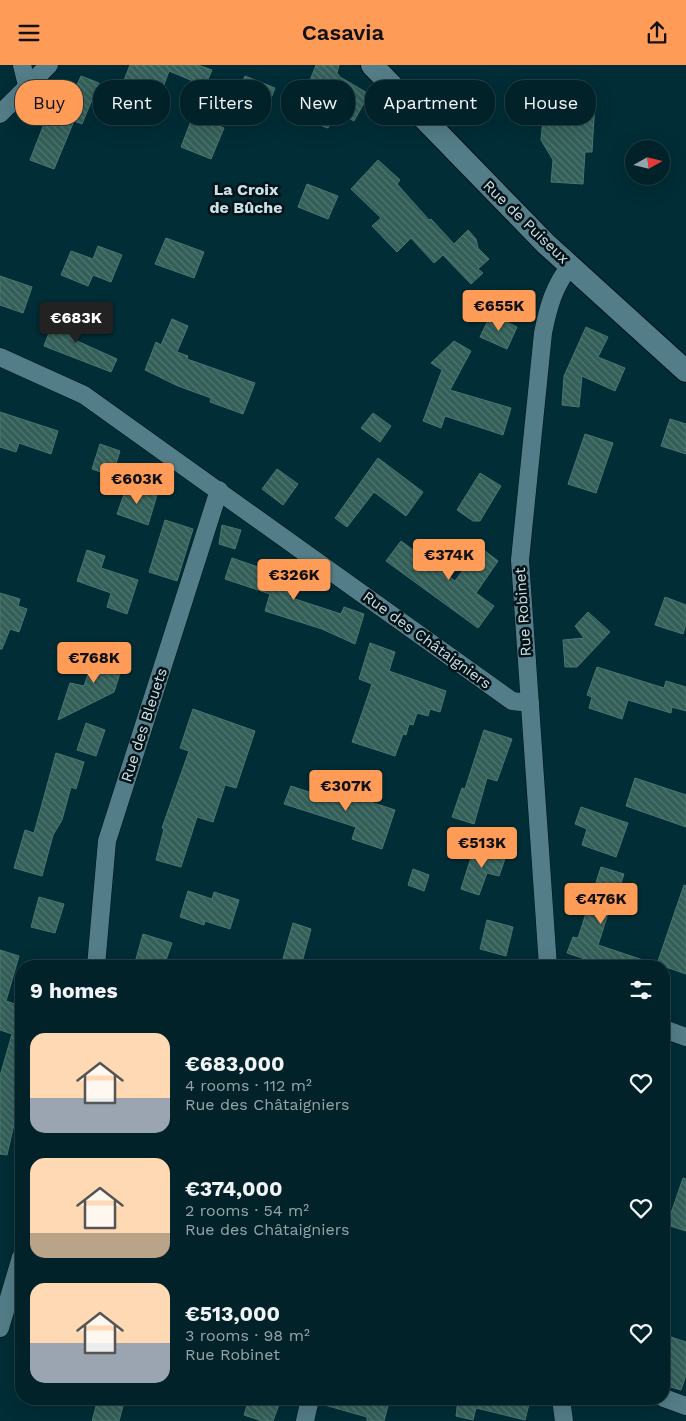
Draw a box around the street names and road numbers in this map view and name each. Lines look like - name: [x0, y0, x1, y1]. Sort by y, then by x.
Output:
- street label: Rue de Puiseux: [479, 177, 573, 267]
- street label: Rue Robinet: [511, 566, 535, 657]
- street label: Rue des Châtaigniers: [359, 587, 495, 693]
- street label: Rue des Bleuets: [117, 666, 171, 784]

